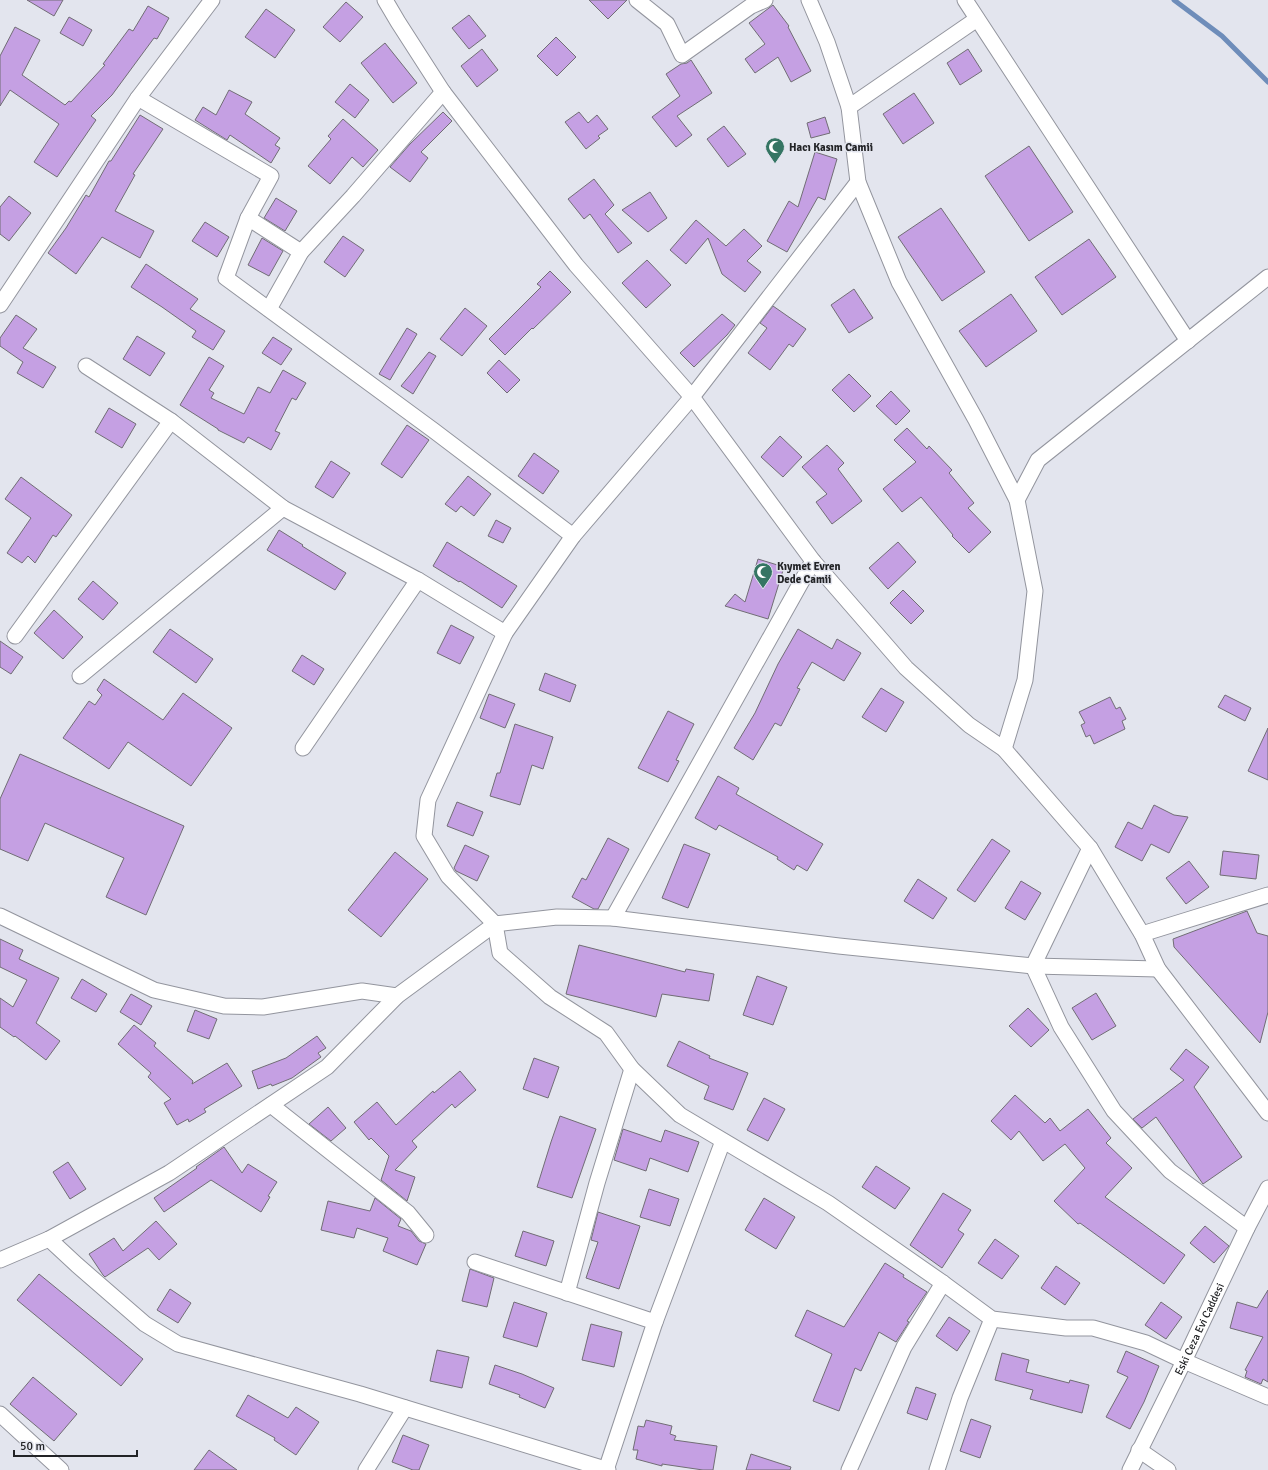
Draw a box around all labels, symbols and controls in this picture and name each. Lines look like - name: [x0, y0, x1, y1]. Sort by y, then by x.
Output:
- mosque icon: Hacı Kasım Camii: [764, 136, 786, 164]
- place label: Hacı Kasım Camii: [789, 141, 873, 154]
- place label: Kıymet Evren Dede Camii: [777, 560, 841, 586]
- mosque icon: Kıymet Evren Dede Camii: [752, 561, 774, 589]
- street label: Eski Ceza Evi Caddesi: [1172, 1281, 1227, 1377]
- scale bar: [14, 1432, 137, 1458]
- text: 50 m: [20, 1439, 45, 1454]

